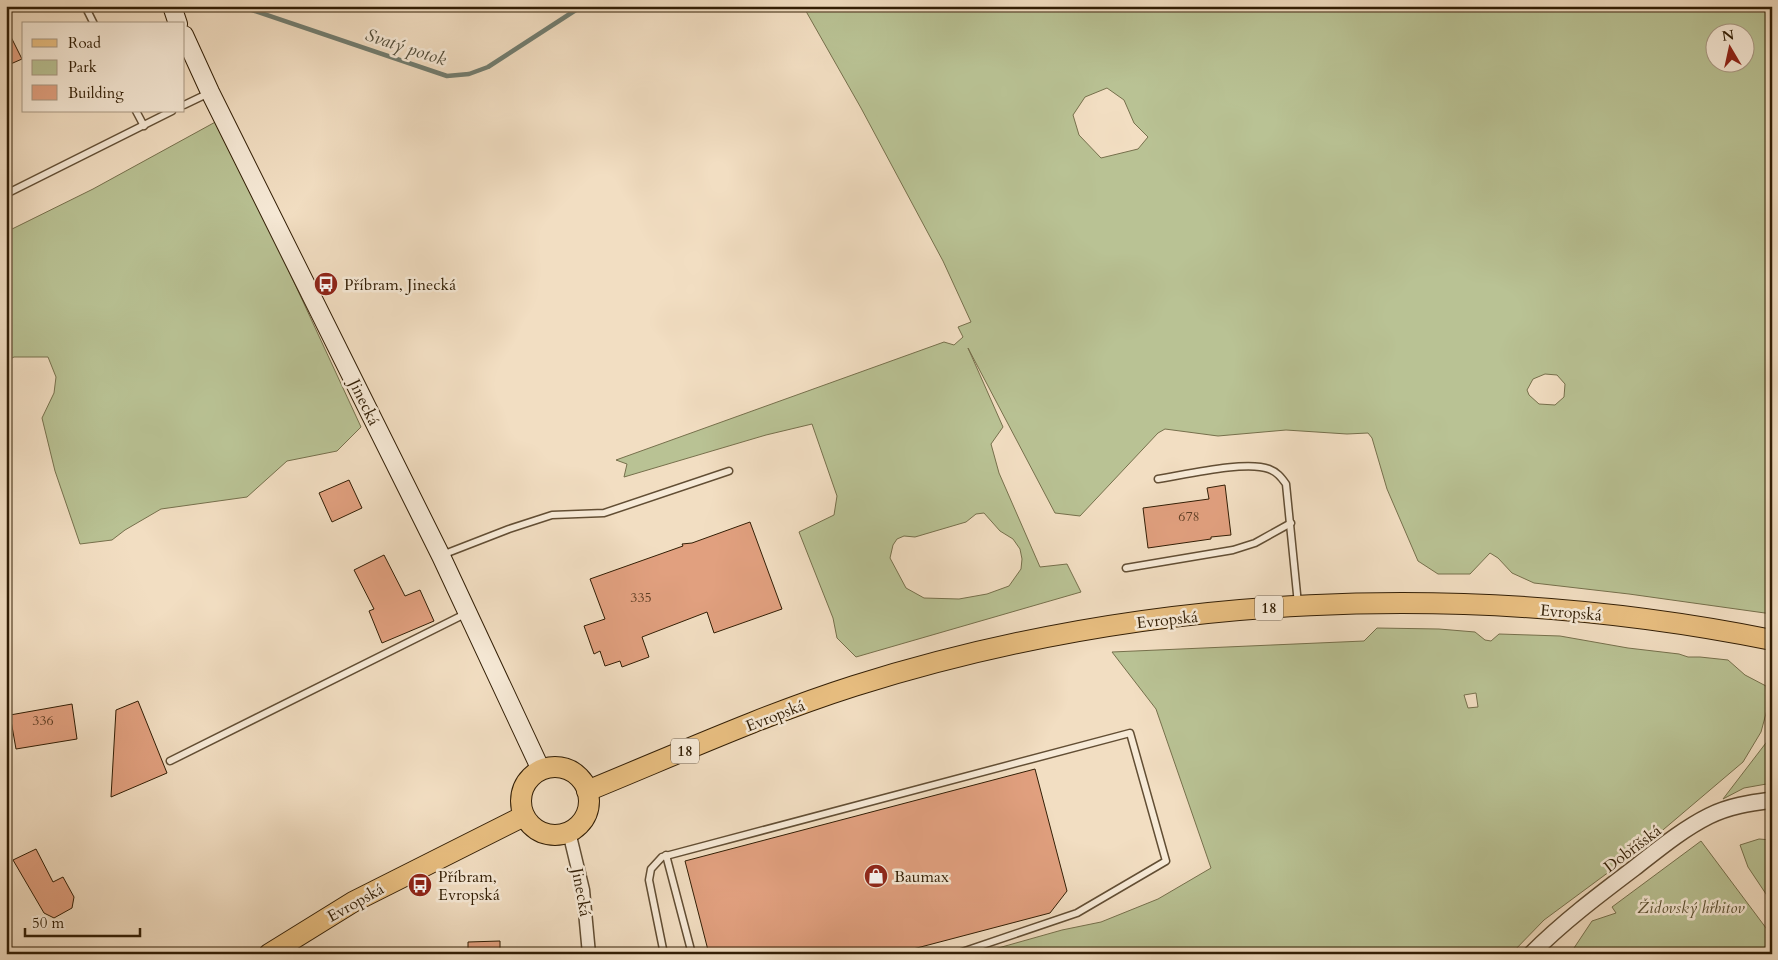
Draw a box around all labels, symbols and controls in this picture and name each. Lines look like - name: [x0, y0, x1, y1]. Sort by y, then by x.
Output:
- legend: [22, 22, 185, 112]
- north arrow: [1706, 22, 1756, 72]
- water label: Svatý potok: [362, 23, 450, 72]
- text: N: [1721, 25, 1736, 46]
- text: Road: [68, 33, 101, 53]
- text: Park: [68, 57, 97, 77]
- text: Building: [68, 83, 124, 103]
- bus stop icon: Příbram, Jinecká: [313, 271, 339, 297]
- place label: Příbram, Jinecká: [344, 274, 456, 296]
- street label: Jinecká: [343, 374, 385, 429]
- house number: 678: [1178, 507, 1200, 526]
- house number: 335: [630, 588, 652, 607]
- road number: 18: [1255, 596, 1283, 620]
- street label: Evropská: [1539, 599, 1603, 627]
- street label: Evropská: [1135, 606, 1199, 634]
- street label: Evropská: [743, 695, 808, 737]
- house number: 336: [32, 711, 54, 730]
- road number: 18: [671, 738, 699, 764]
- street label: Dobříšská: [1599, 820, 1666, 878]
- shop icon: Baumax: [863, 863, 889, 889]
- street label: Jinecká: [566, 864, 596, 918]
- place label: Příbram, Evropská: [438, 866, 500, 906]
- place label: Baumax: [894, 866, 949, 888]
- bus stop icon: Příbram, Evropská: [407, 872, 433, 898]
- street label: Evropská: [323, 878, 388, 927]
- park label: Židovský hřbitov: [1638, 897, 1745, 919]
- scale bar: [25, 905, 140, 937]
- text: 50 m: [32, 913, 64, 933]

